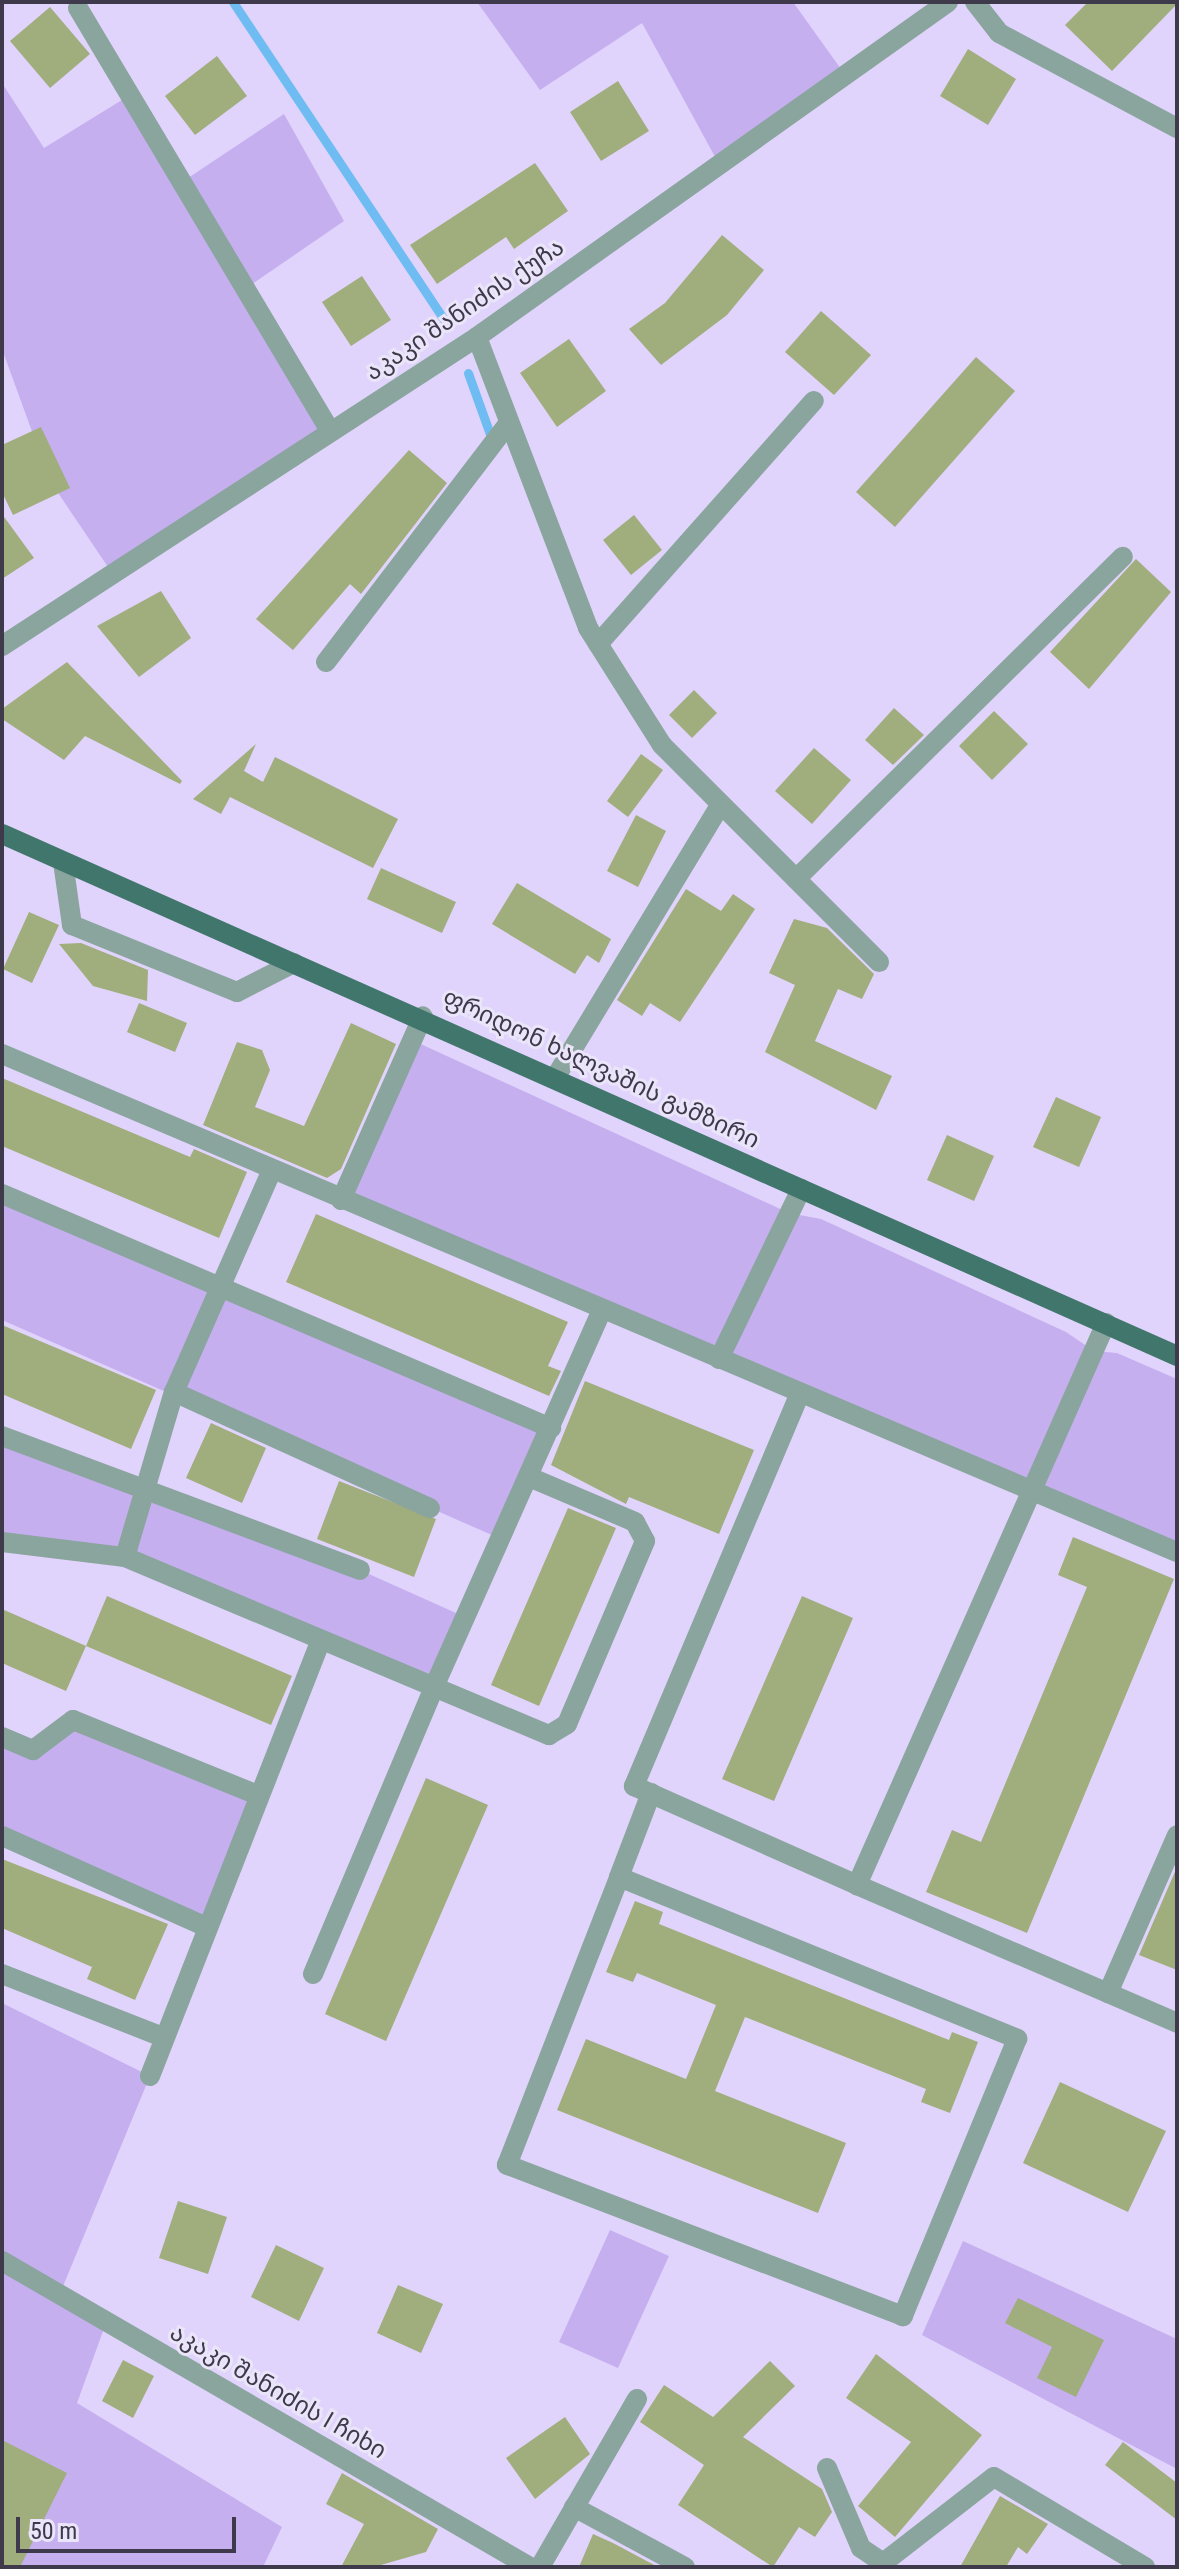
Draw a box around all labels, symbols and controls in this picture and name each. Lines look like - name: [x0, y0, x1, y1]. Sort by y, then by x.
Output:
- street label: აკაკი შანიძის ქუჩა: [360, 233, 570, 387]
- street label: ფრიდონ ხალვაშის გამზირი: [438, 983, 764, 1155]
- street label: აკაკი შანიძის I ჩიხი: [165, 2318, 391, 2466]
- scale bar: [20, 2501, 240, 2551]
- text: 50 m: [30, 2517, 77, 2545]

